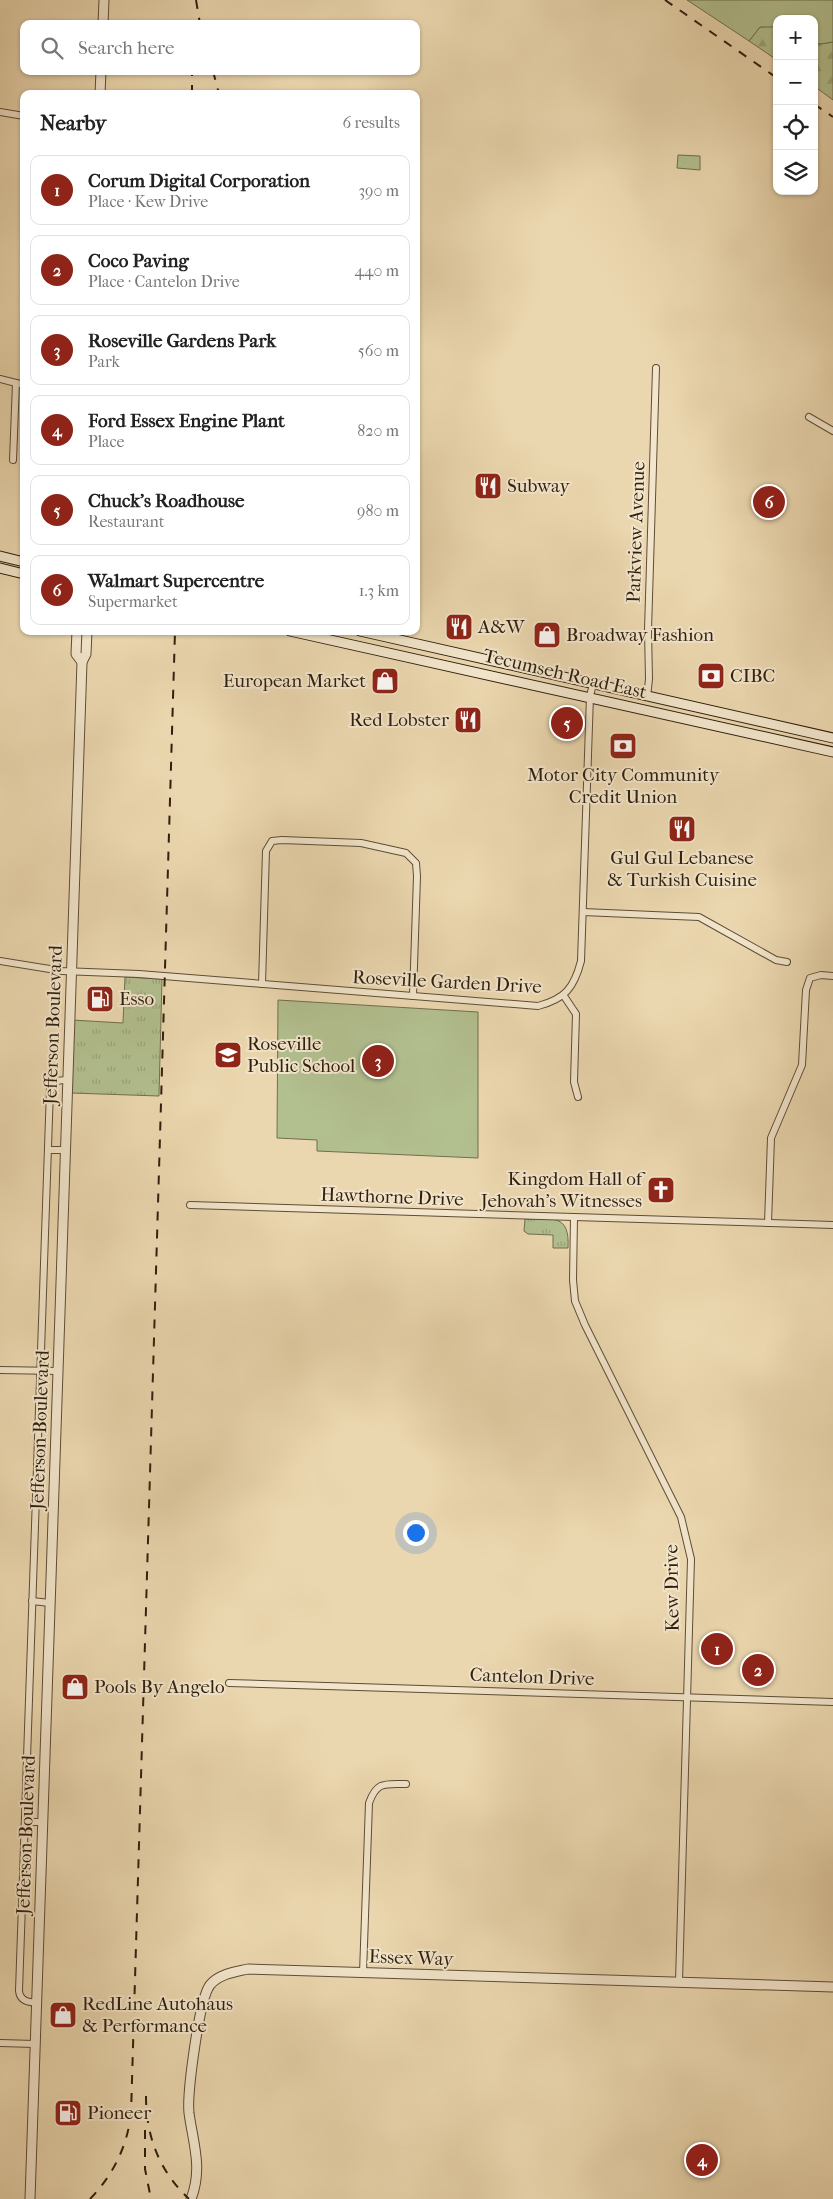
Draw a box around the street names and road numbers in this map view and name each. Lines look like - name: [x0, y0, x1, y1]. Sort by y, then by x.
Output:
- street label: Parkview Avenue: [623, 461, 649, 603]
- street label: Tecumseh Road East: [481, 644, 649, 704]
- street label: Jefferson Boulevard: [39, 944, 67, 1107]
- street label: Roseville Garden Drive: [352, 966, 542, 998]
- street label: Hawthorne Drive: [320, 1184, 464, 1210]
- street label: Jefferson Boulevard: [26, 1349, 54, 1512]
- street label: Kew Drive: [660, 1544, 684, 1632]
- street label: Cantelon Drive: [469, 1664, 595, 1690]
- street label: Jefferson Boulevard: [12, 1754, 40, 1917]
- street label: Essex Way: [368, 1946, 455, 1971]

